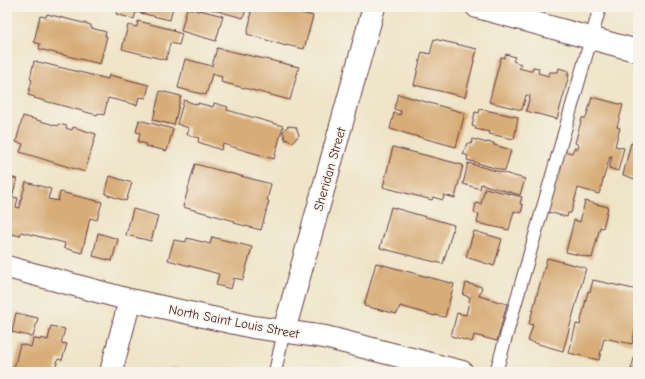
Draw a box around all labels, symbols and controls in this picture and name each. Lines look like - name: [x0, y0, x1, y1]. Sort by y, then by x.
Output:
- street label: Sheridan Street: [310, 124, 349, 213]
- street label: North Saint Louis Street: [167, 301, 302, 342]

